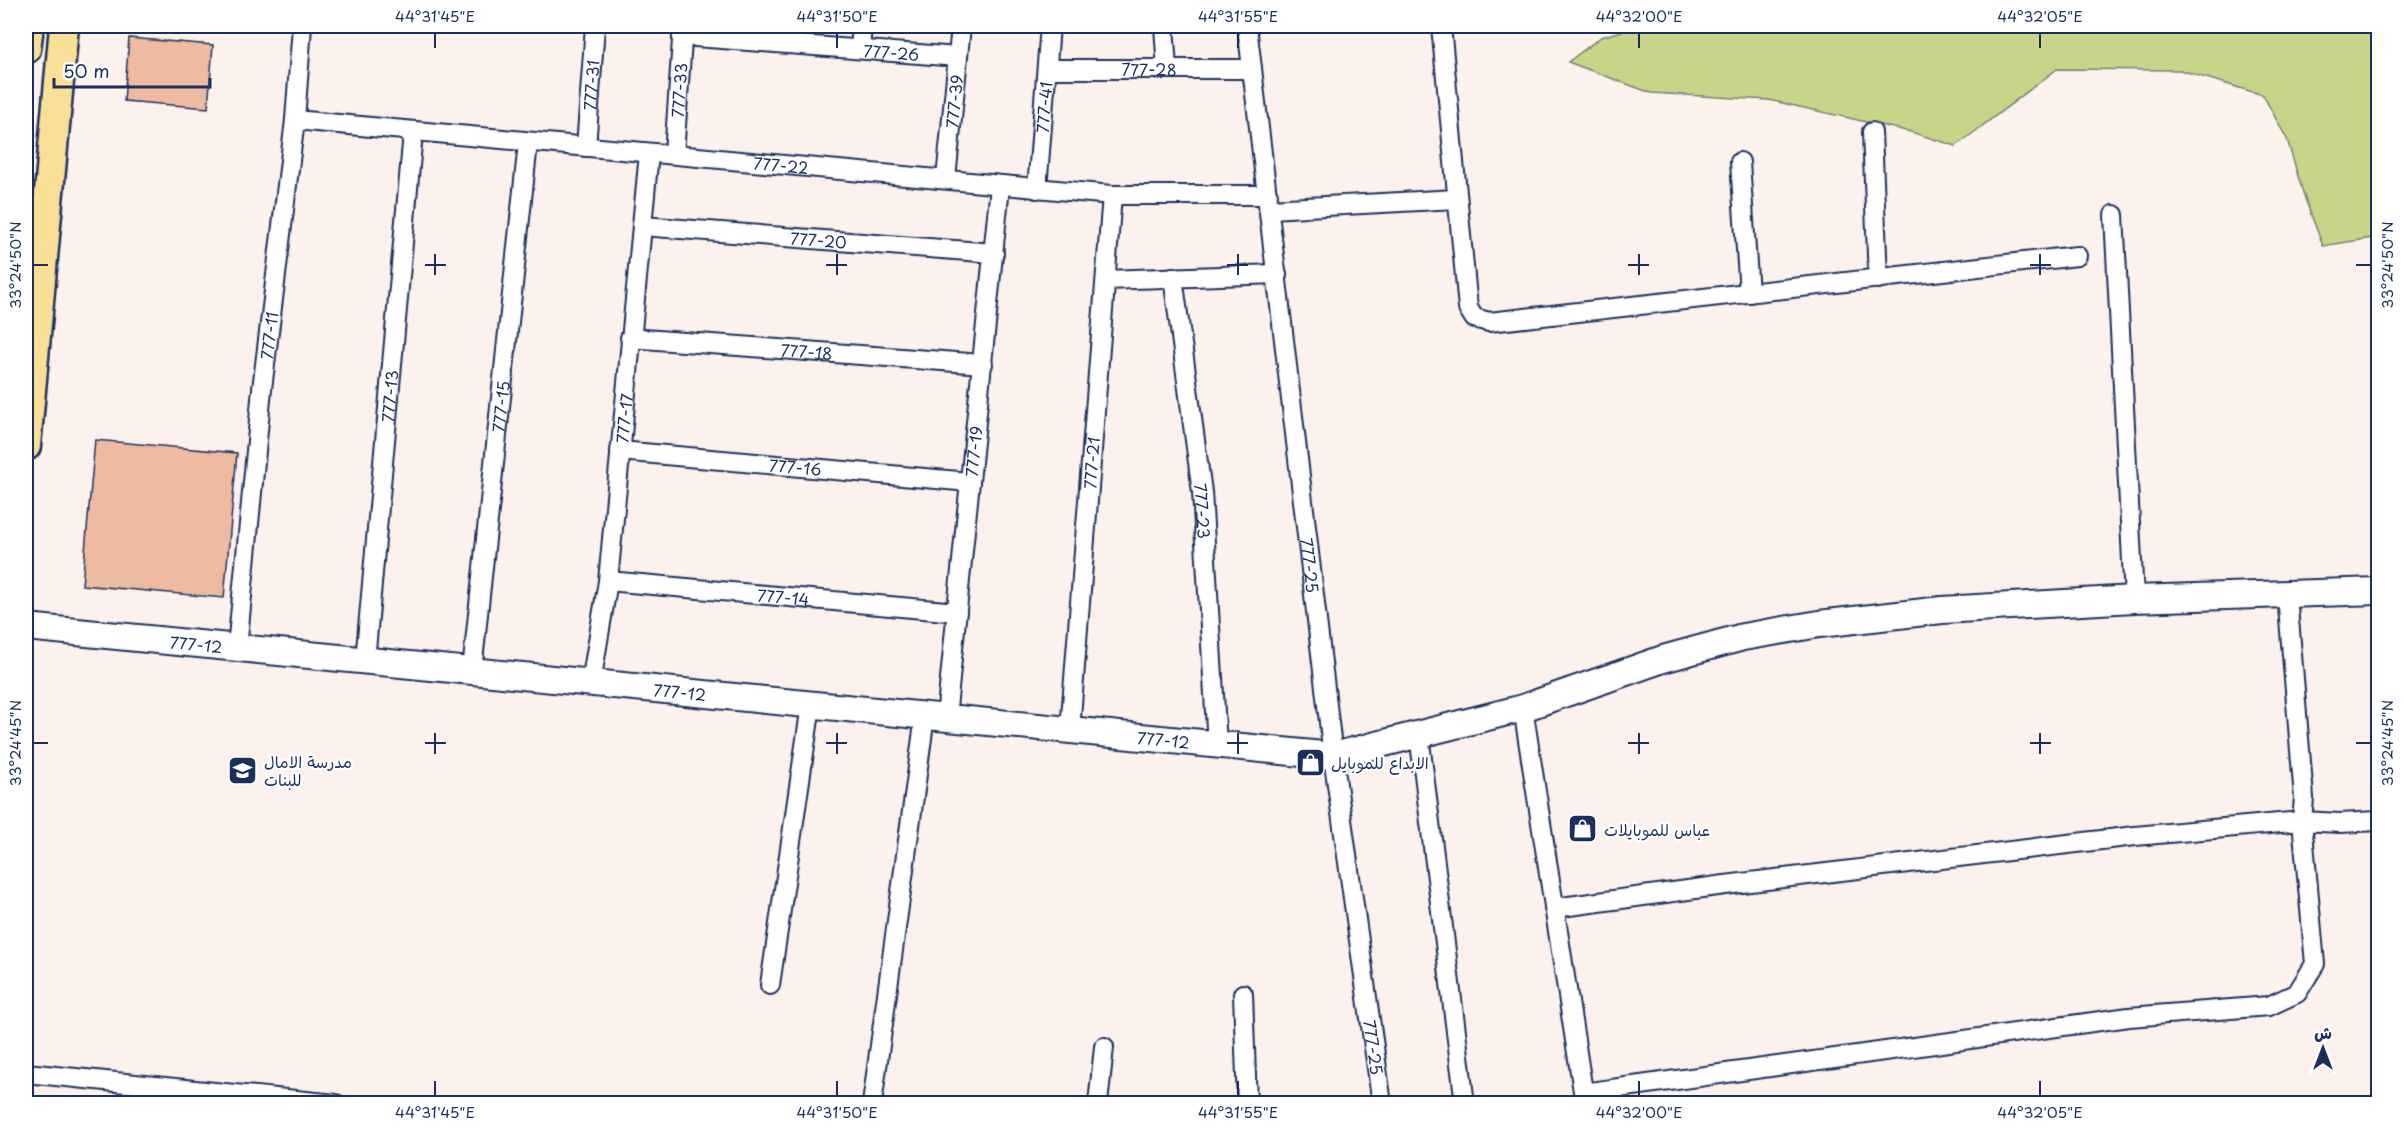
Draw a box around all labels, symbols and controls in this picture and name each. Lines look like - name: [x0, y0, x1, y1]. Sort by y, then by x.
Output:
- text: 44°31'45"E: [395, 4, 475, 27]
- text: 44°31'50"E: [796, 4, 878, 27]
- text: 44°31'55"E: [1198, 4, 1278, 27]
- text: 44°32'00"E: [1596, 4, 1682, 27]
- text: 44°32'05"E: [1997, 4, 2083, 27]
- street label: 777-26: [863, 38, 920, 66]
- scale bar: [54, 51, 210, 89]
- text: 50 m: [63, 57, 110, 84]
- street label: 777-28: [1121, 57, 1177, 81]
- street label: 777-31: [577, 59, 604, 111]
- street label: 777-33: [665, 62, 692, 118]
- street label: 777-39: [939, 74, 968, 129]
- street label: 777-41: [1030, 81, 1058, 134]
- street label: 777-22: [752, 150, 810, 179]
- text: 33°24'50"N: [3, 221, 26, 309]
- text: 33°24'50"N: [2375, 221, 2398, 309]
- street label: 777-20: [789, 225, 848, 254]
- street label: 777-11: [254, 310, 283, 361]
- street label: 777-18: [780, 337, 833, 365]
- street label: 777-13: [375, 369, 403, 423]
- street label: 777-15: [485, 379, 515, 434]
- street label: 777-17: [609, 392, 638, 444]
- street label: 777-19: [959, 425, 988, 478]
- street label: 777-21: [1077, 436, 1105, 490]
- street label: 777-16: [768, 452, 823, 481]
- street label: 777-23: [1189, 482, 1217, 539]
- street label: 777-25: [1295, 536, 1326, 594]
- street label: 777-14: [756, 582, 810, 611]
- street label: 777-12: [169, 629, 224, 658]
- street label: 777-12: [652, 677, 707, 706]
- text: 33°24'45"N: [3, 700, 26, 786]
- text: 33°24'45"N: [2375, 700, 2398, 786]
- street label: 777-12: [1136, 725, 1191, 754]
- shop icon: الابداع للموبايل: [1294, 746, 1326, 778]
- place label: مدرسة الامال للبنات: [264, 749, 352, 791]
- place label: الابداع للموبايل: [1331, 750, 1429, 775]
- school or university icon: مدرسة الامال للبنات: [227, 754, 259, 786]
- shop icon: عباس للموبايلات: [1567, 813, 1599, 845]
- place label: عباس للموبايلات: [1604, 817, 1710, 841]
- street label: 777-25: [1358, 1018, 1390, 1076]
- north arrow: [2293, 1018, 2353, 1078]
- text: ش: [2314, 1020, 2332, 1044]
- text: 44°31'45"E: [395, 1100, 475, 1123]
- text: 44°31'50"E: [796, 1100, 878, 1123]
- text: 44°31'55"E: [1198, 1100, 1278, 1123]
- text: 44°32'00"E: [1596, 1100, 1682, 1123]
- text: 44°32'05"E: [1997, 1100, 2083, 1123]

